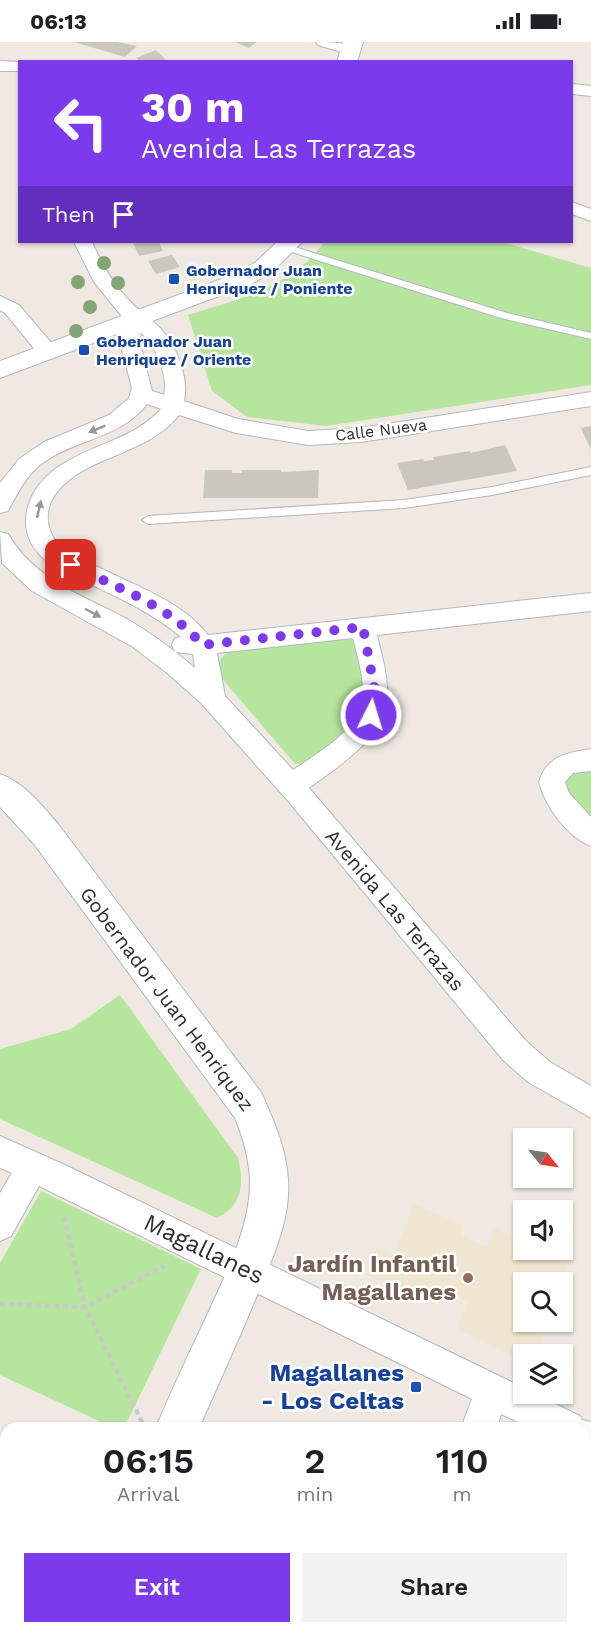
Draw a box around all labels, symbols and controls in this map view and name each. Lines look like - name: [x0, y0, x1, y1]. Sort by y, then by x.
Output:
- text: 06:13: [30, 9, 87, 34]
- text: 30 m: [141, 83, 245, 132]
- icon: left: [42, 84, 120, 162]
- text: Avenida Las Terrazas: [141, 133, 416, 165]
- icon: arrive: [107, 198, 140, 231]
- text: Then: [42, 202, 95, 227]
- place label: Gobernador Juan Henriquez / Poniente: [186, 261, 353, 298]
- marker: Gobernador Juan Henriquez / Poniente: [167, 272, 181, 286]
- place label: Gobernador Juan Henriquez / Oriente: [96, 332, 251, 369]
- marker: Gobernador Juan Henriquez / Oriente: [77, 343, 91, 357]
- street label: Calle Nueva: [334, 415, 428, 445]
- one-way arrow: [87, 424, 105, 434]
- one-way arrow: [34, 499, 44, 518]
- pin: [45, 539, 96, 590]
- icon: arrive: [54, 548, 87, 581]
- one-way arrow: [85, 608, 102, 618]
- position arrow: [339, 683, 403, 747]
- street label: Avenida Las Terrazas: [320, 824, 470, 996]
- street label: Gobernador Juan Henríquez: [75, 882, 259, 1116]
- north arrow: [513, 1128, 573, 1188]
- map controls: [513, 1128, 573, 1404]
- button: sound: [513, 1200, 573, 1260]
- street label: Magallanes: [139, 1208, 269, 1290]
- place label: Jardín Infantil Magallanes: [287, 1250, 456, 1306]
- marker: Jardín Infantil Magallanes: [461, 1271, 475, 1285]
- button: search: [513, 1272, 573, 1332]
- button: layers: [513, 1344, 573, 1404]
- place label: Magallanes - Los Celtas: [261, 1359, 404, 1415]
- marker: Magallanes - Los Celtas: [409, 1380, 423, 1394]
- text: 06:15: [102, 1440, 194, 1482]
- text: 2: [304, 1440, 326, 1482]
- text: 110: [436, 1440, 489, 1482]
- text: Arrival: [117, 1482, 179, 1506]
- text: min: [297, 1482, 333, 1506]
- text: m: [453, 1482, 472, 1506]
- button: Exit: [24, 1553, 290, 1622]
- button: Share: [302, 1553, 567, 1622]

